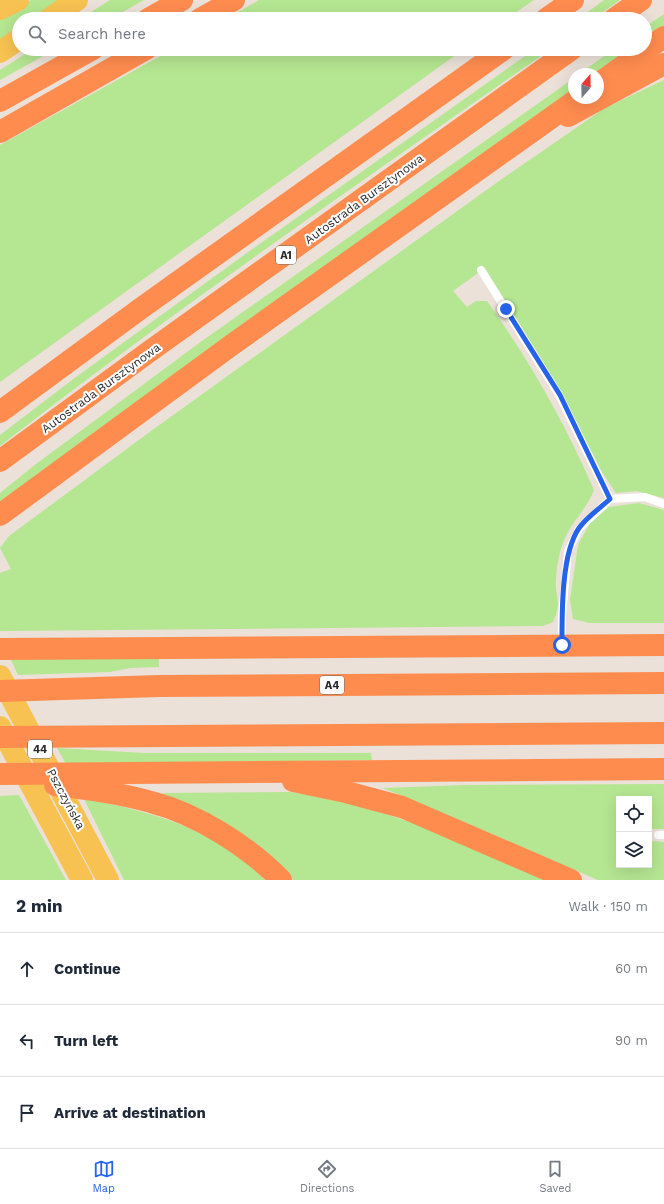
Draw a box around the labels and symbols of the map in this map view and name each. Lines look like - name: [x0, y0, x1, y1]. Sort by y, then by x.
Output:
- north arrow: [568, 68, 604, 104]
- street label: Autostrada Bursztynowa: [302, 151, 426, 247]
- road number: A1: [276, 246, 296, 264]
- route end: [497, 300, 515, 318]
- street label: Autostrada Bursztynowa: [39, 340, 163, 436]
- route start: [553, 636, 571, 654]
- road number: A4: [320, 676, 344, 694]
- road number: 44: [28, 740, 52, 758]
- street label: Pszczyńska: [44, 766, 88, 832]

